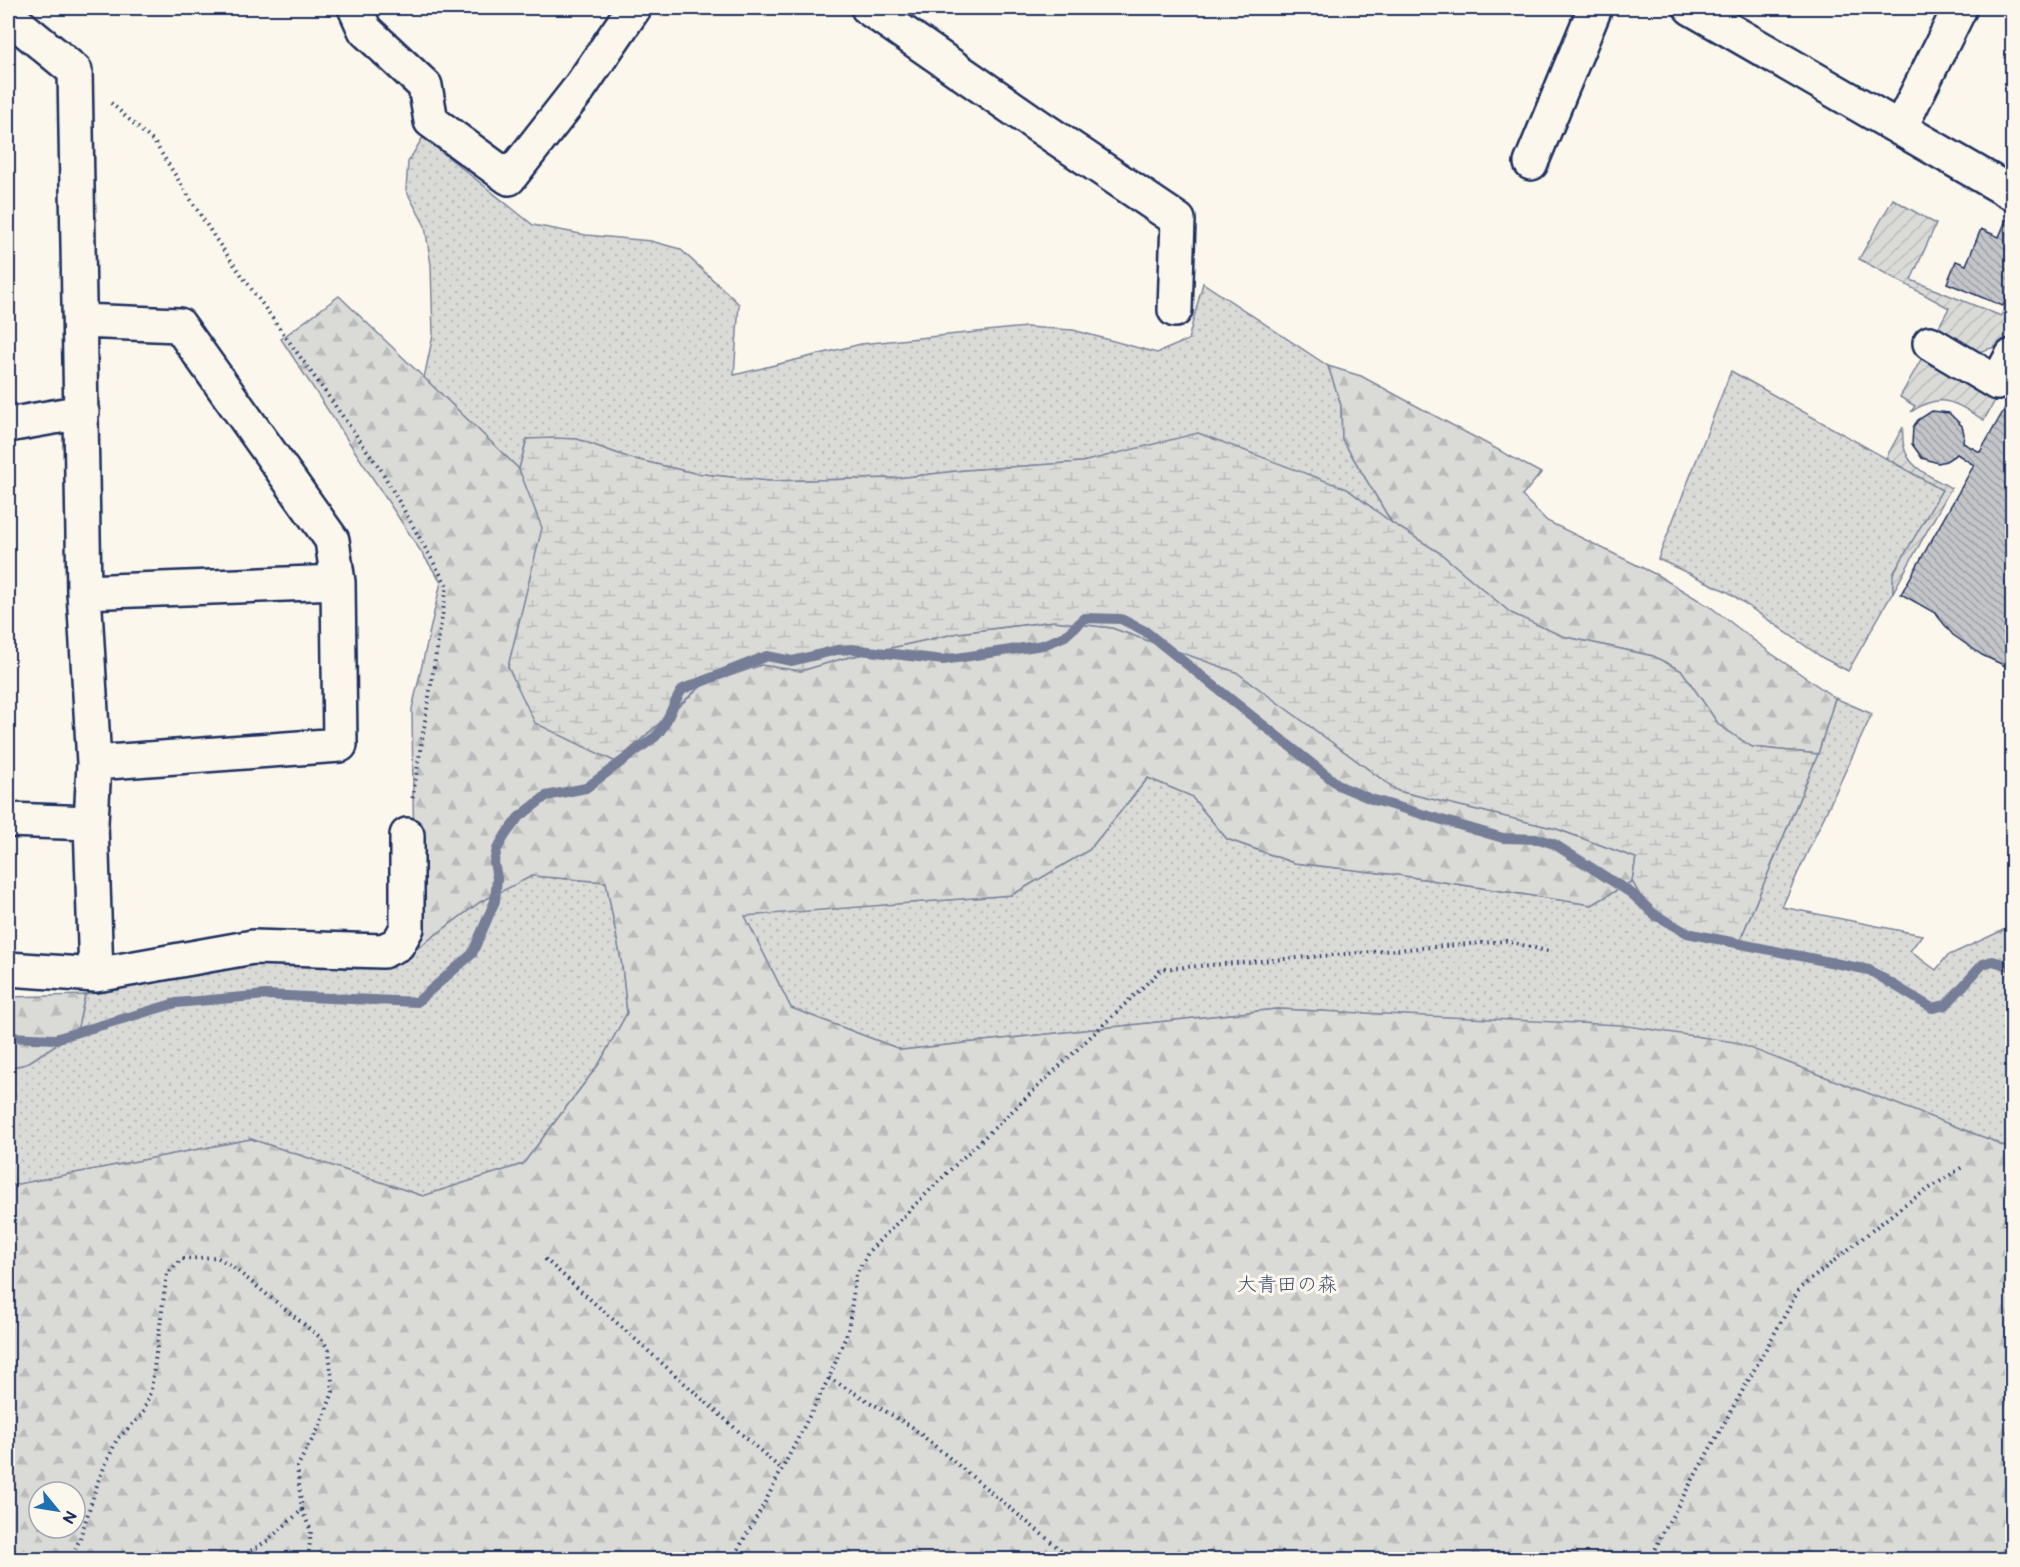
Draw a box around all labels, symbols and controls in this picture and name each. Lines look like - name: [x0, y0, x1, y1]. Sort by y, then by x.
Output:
- park label: 大青田の森: [1237, 1273, 1337, 1297]
- north arrow: [27, 1480, 87, 1540]
- text: N: [57, 1507, 80, 1527]

